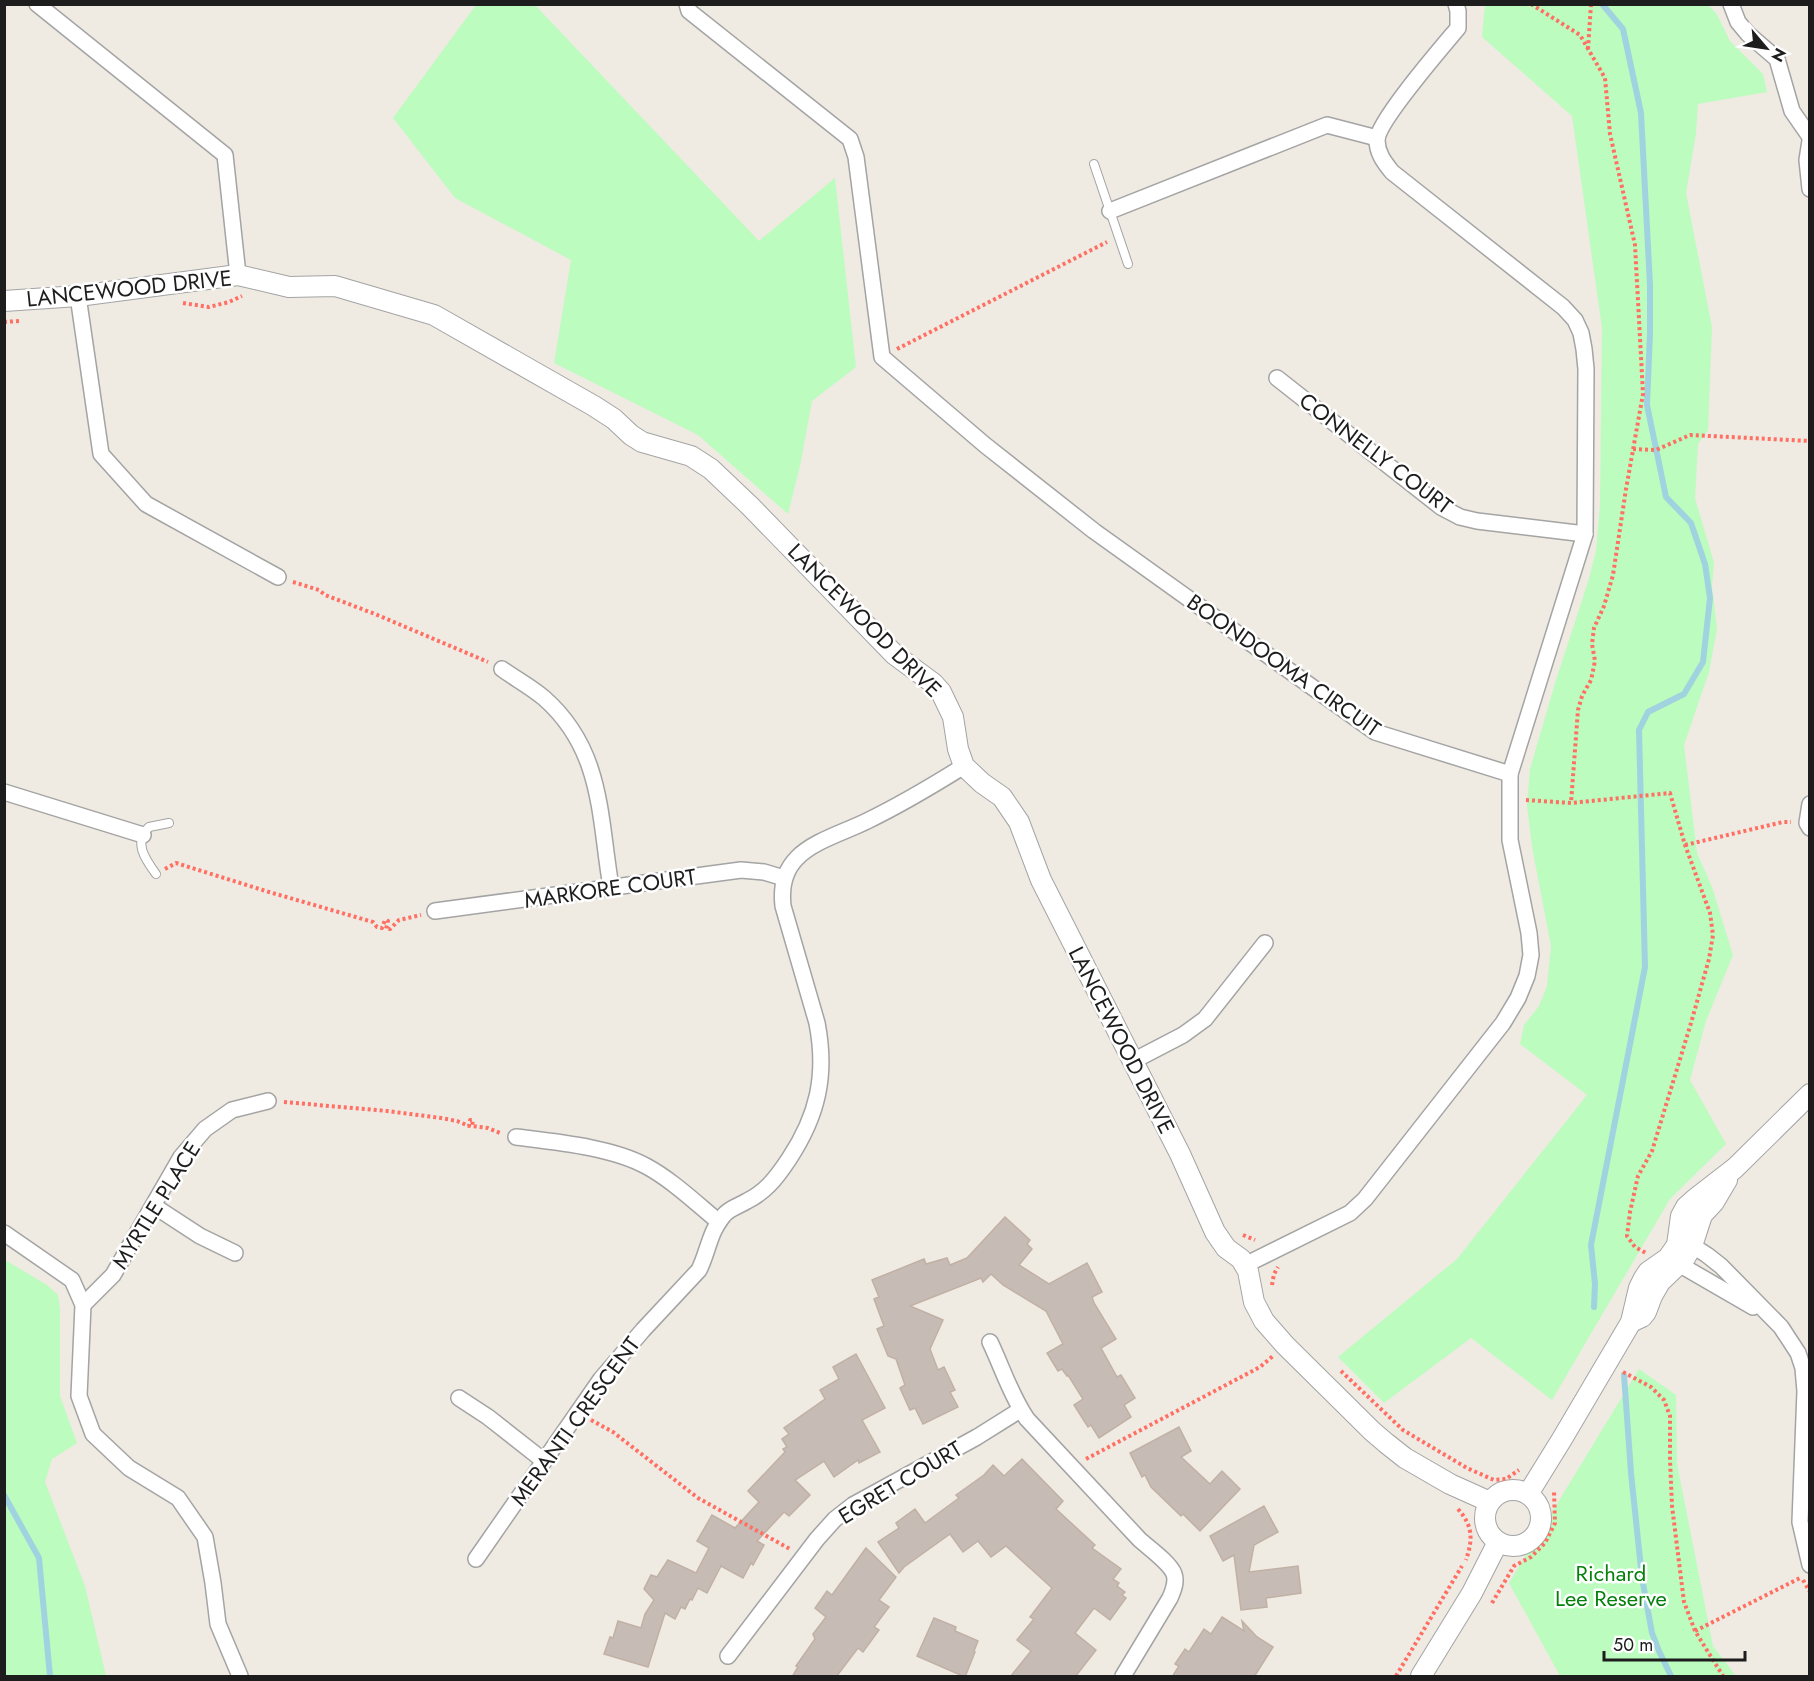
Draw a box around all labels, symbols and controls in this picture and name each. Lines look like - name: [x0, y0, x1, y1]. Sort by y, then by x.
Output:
- north arrow: [1736, 18, 1796, 78]
- text: N: [1766, 44, 1792, 66]
- street label: LANCEWOOD DRIVE: [25, 261, 233, 315]
- street label: CONNELLY COURT: [1293, 385, 1460, 522]
- street label: LANCEWOOD DRIVE: [781, 536, 949, 704]
- street label: BOONDOOMA CIRCUIT: [1181, 586, 1388, 745]
- street label: MARKORE COURT: [522, 860, 699, 916]
- street label: LANCEWOOD DRIVE: [1061, 941, 1183, 1139]
- street label: MYRTLE PLACE: [104, 1135, 208, 1275]
- street label: MERANTI CRESCENT: [503, 1329, 648, 1512]
- street label: EGRET COURT: [832, 1432, 969, 1532]
- park label: Richard Lee Reserve: [1555, 1557, 1667, 1614]
- scale bar: [1604, 1624, 1745, 1662]
- text: 50 m: [1613, 1632, 1653, 1658]

